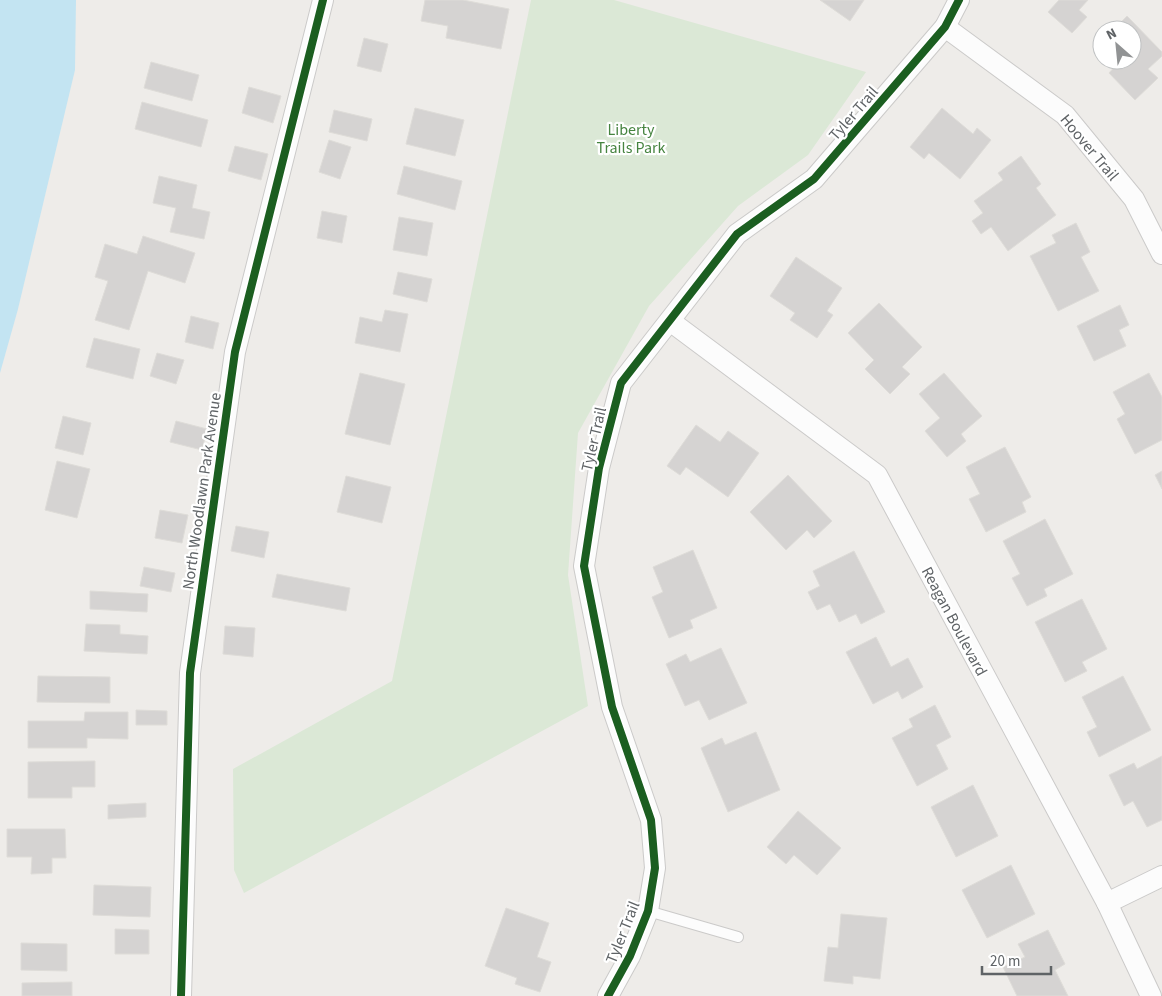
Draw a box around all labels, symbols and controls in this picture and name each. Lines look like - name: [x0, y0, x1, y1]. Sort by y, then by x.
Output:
- north arrow: [1092, 20, 1142, 70]
- text: N: [1103, 23, 1120, 45]
- street label: Tyler Trail: [824, 82, 884, 146]
- street label: Hoover Trail: [1055, 110, 1124, 186]
- park label: Liberty Trails Park: [597, 119, 666, 159]
- street label: North Woodlawn Park Avenue: [177, 391, 227, 591]
- street label: Tyler Trail: [576, 405, 612, 474]
- street label: Reagan Boulevard: [916, 563, 992, 680]
- street label: Tyler Trail: [600, 898, 645, 967]
- scale bar: [982, 944, 1051, 976]
- text: 20 m: [990, 951, 1020, 972]

